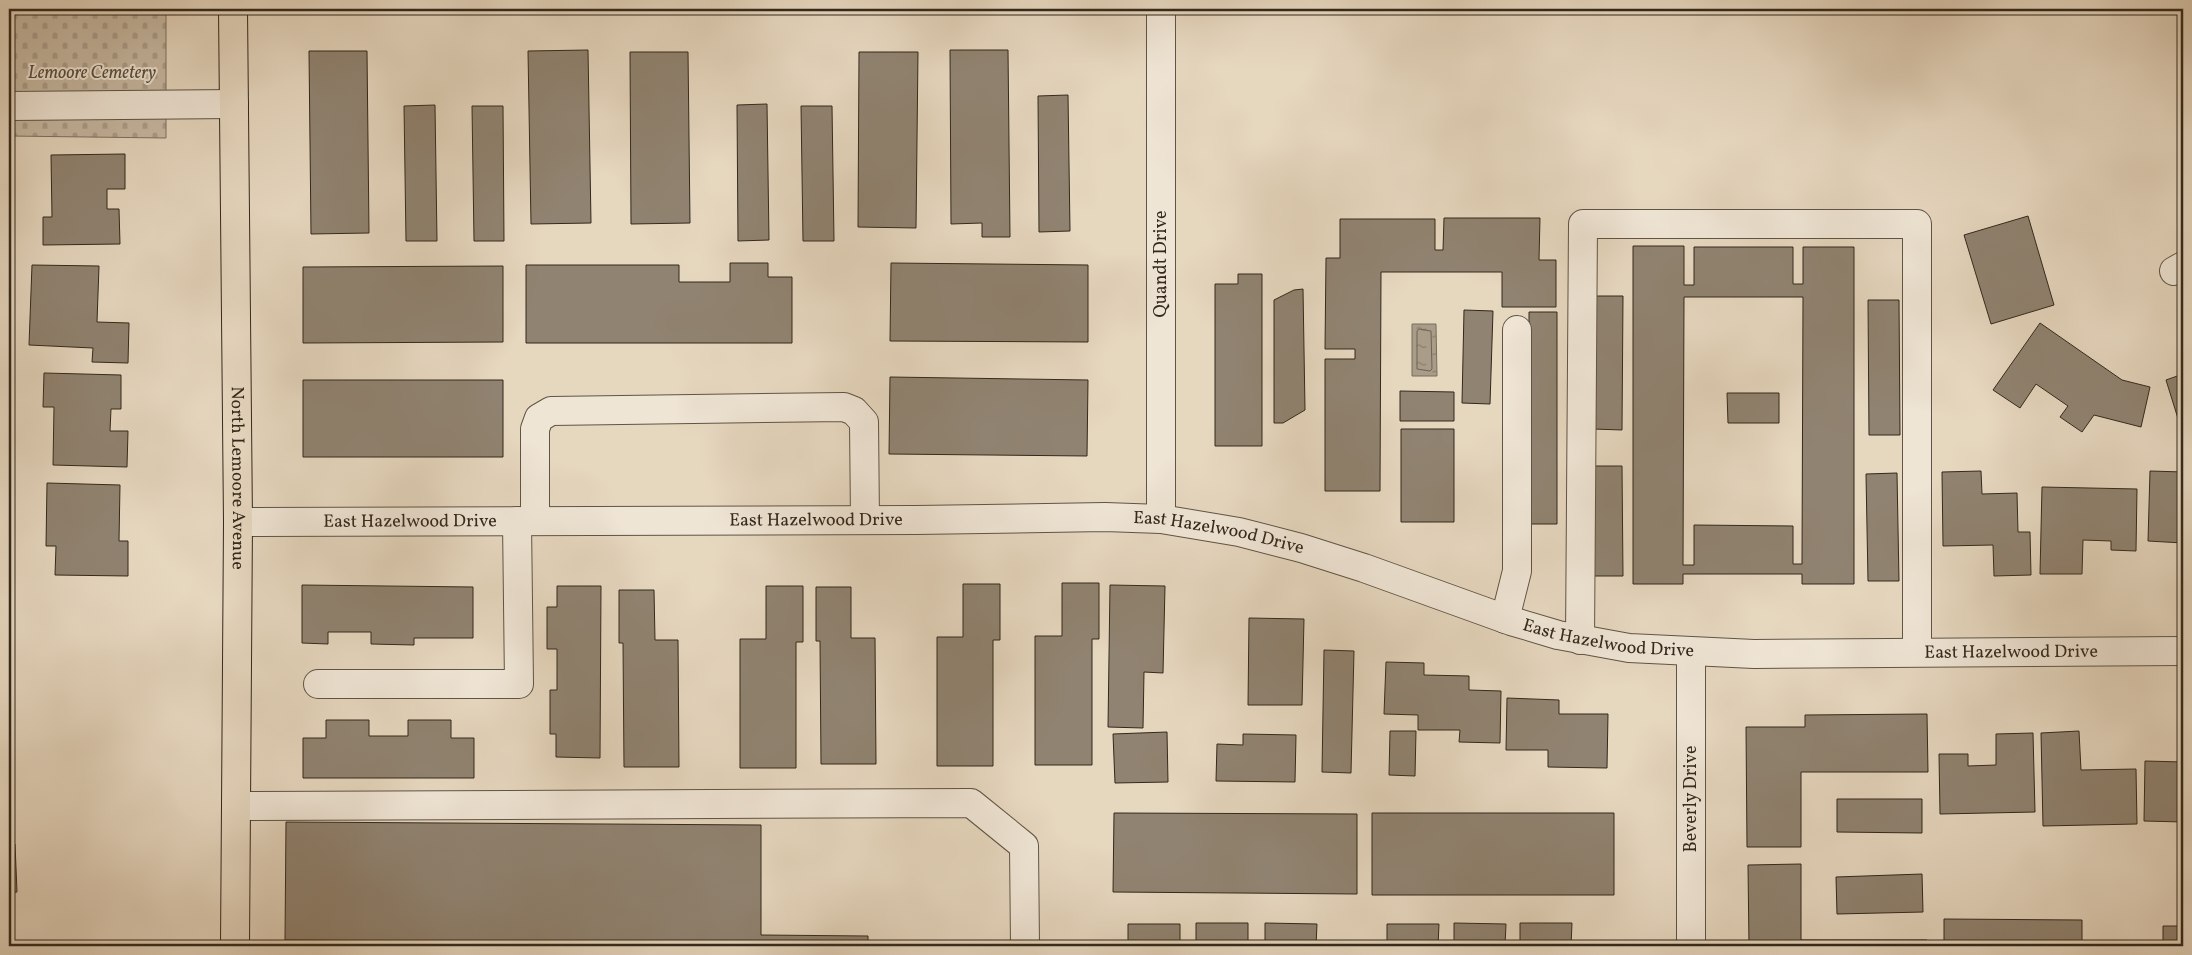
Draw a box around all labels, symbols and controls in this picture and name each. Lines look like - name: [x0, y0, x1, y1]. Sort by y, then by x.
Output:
- park label: Lemoore Cemetery: [28, 61, 156, 86]
- street label: Quandt Drive: [1149, 210, 1174, 318]
- street label: North Lemoore Avenue: [224, 386, 251, 570]
- street label: East Hazelwood Drive: [1133, 506, 1307, 561]
- street label: East Hazelwood Drive: [729, 508, 903, 533]
- street label: East Hazelwood Drive: [323, 509, 497, 534]
- street label: East Hazelwood Drive: [1520, 613, 1695, 664]
- street label: East Hazelwood Drive: [1924, 639, 2098, 665]
- street label: Beverly Drive: [1679, 745, 1704, 853]

